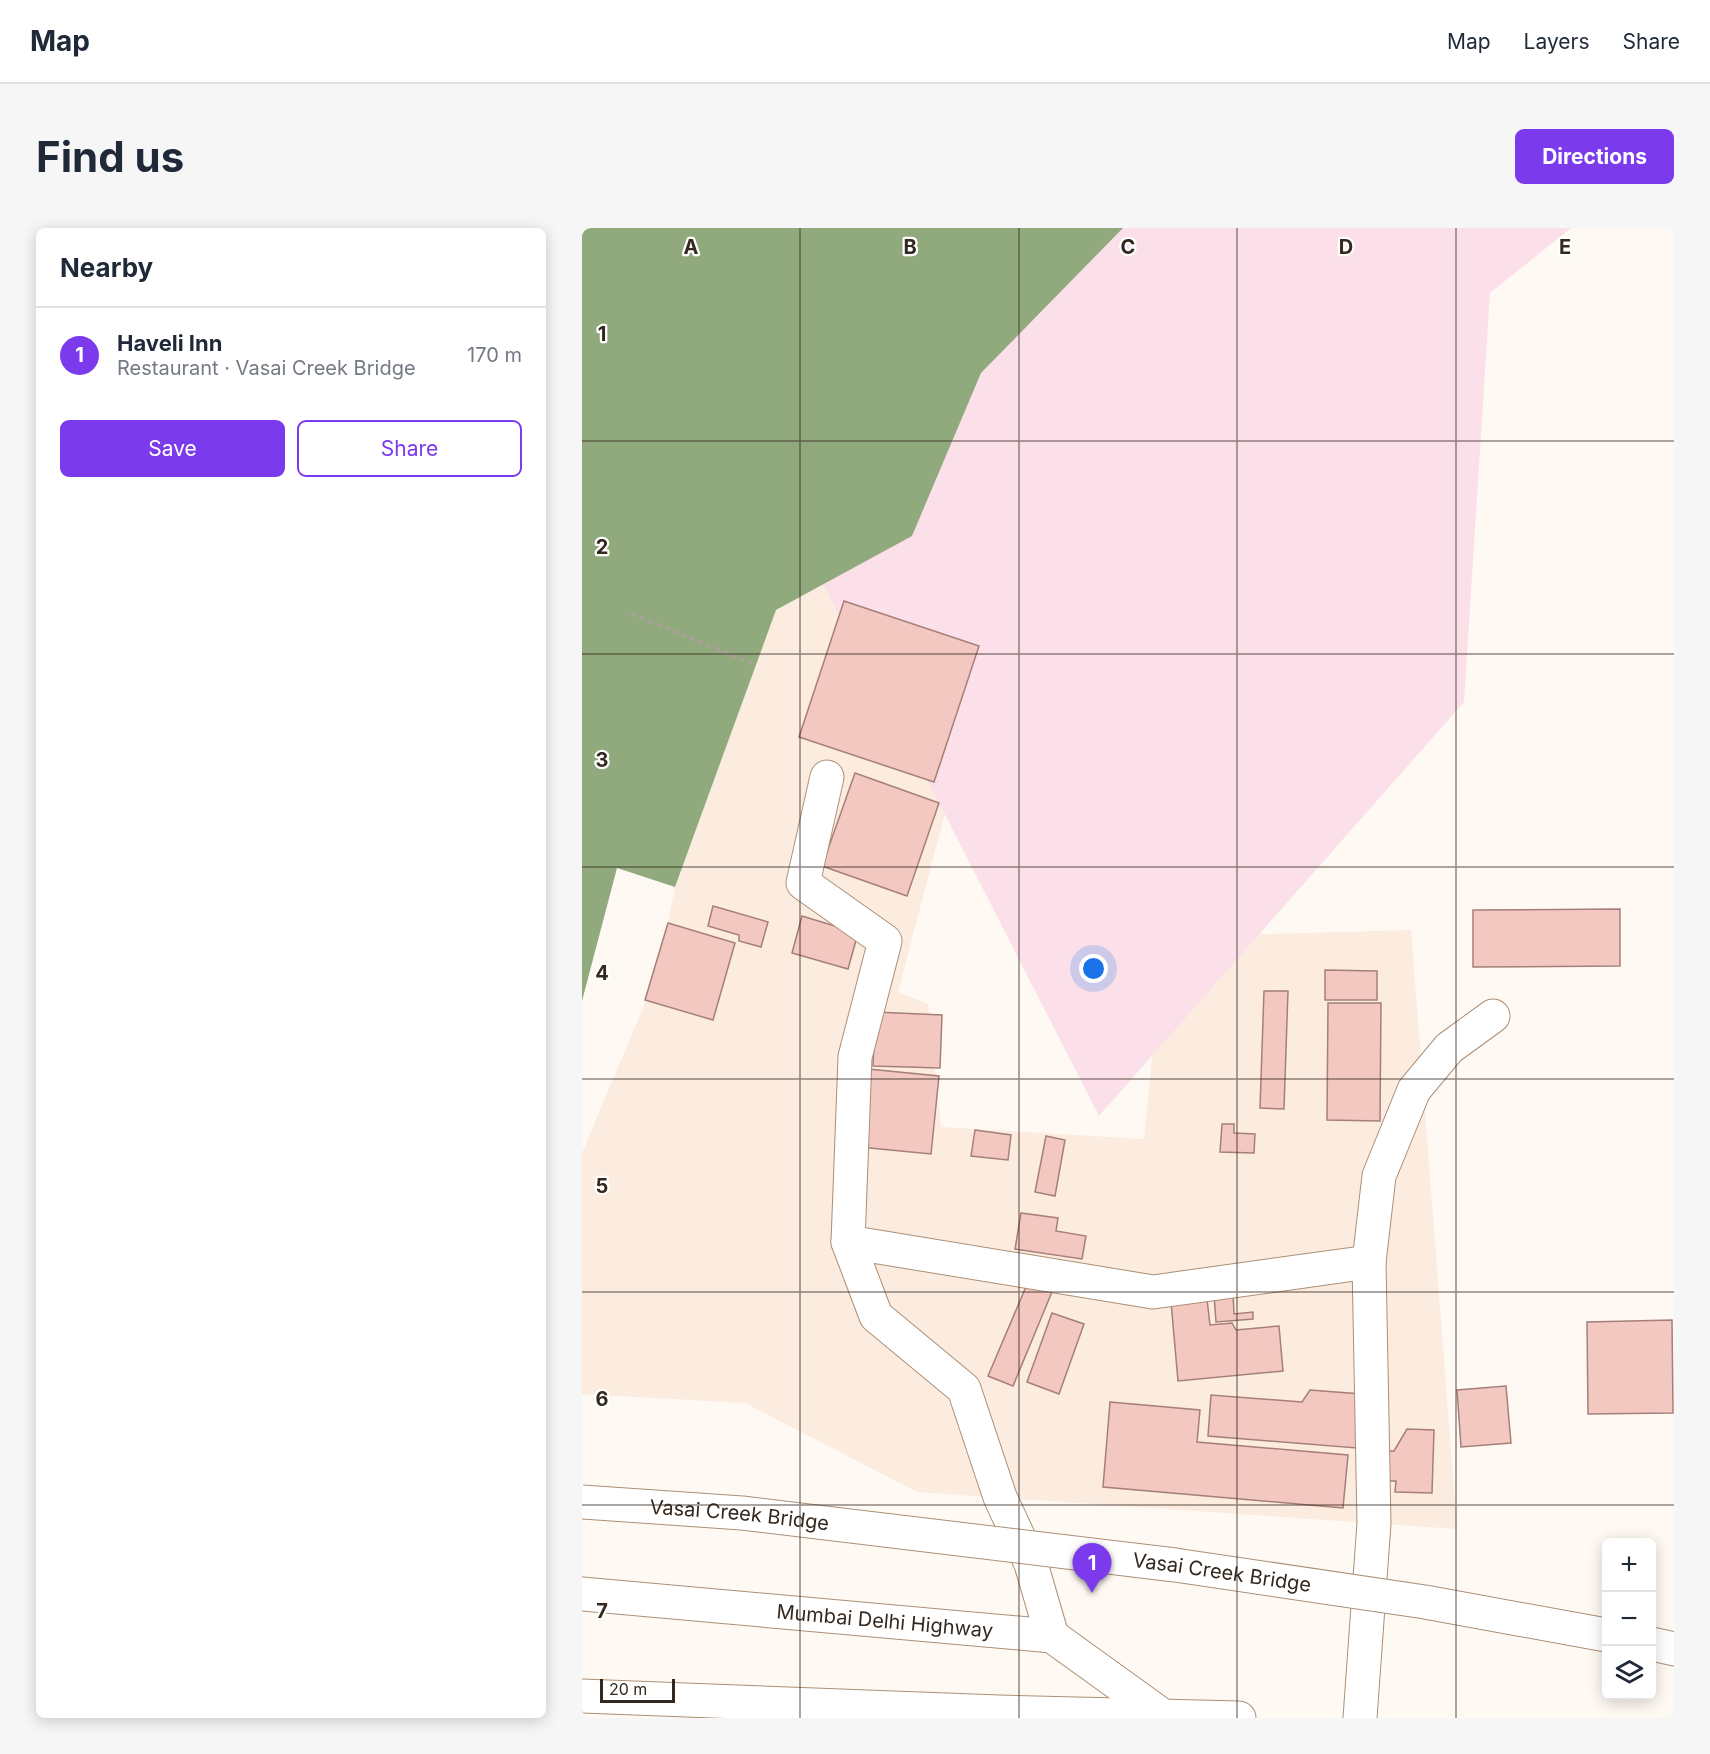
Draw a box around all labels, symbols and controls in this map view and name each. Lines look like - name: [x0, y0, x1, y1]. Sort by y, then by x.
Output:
- text: Map: [30, 24, 90, 58]
- text: Map: [1447, 29, 1491, 54]
- text: Layers: [1524, 29, 1590, 54]
- text: Share: [1623, 29, 1680, 54]
- button: Directions: [1515, 129, 1674, 184]
- text: Find us: [36, 131, 184, 182]
- text: A: [684, 235, 699, 259]
- text: B: [903, 235, 917, 259]
- text: C: [1121, 235, 1135, 259]
- text: D: [1339, 235, 1353, 259]
- text: E: [1559, 235, 1571, 259]
- text: Nearby: [60, 252, 153, 283]
- text: 1: [598, 322, 606, 346]
- text: Haveli Inn: [117, 330, 222, 356]
- text: 1: [75, 343, 84, 367]
- text: 170 m: [467, 343, 522, 367]
- text: Restaurant · Vasai Creek Bridge: [117, 356, 416, 380]
- button: Save: [60, 420, 285, 477]
- button: Share: [297, 420, 522, 477]
- text: 2: [596, 535, 608, 559]
- text: 3: [596, 748, 608, 772]
- your location: [1079, 954, 1108, 983]
- text: 4: [595, 961, 609, 985]
- text: 5: [596, 1174, 608, 1198]
- text: 6: [596, 1387, 609, 1411]
- street label: Vasai Creek Bridge: [649, 1495, 830, 1535]
- map controls: [1602, 1538, 1656, 1700]
- button: +: [1602, 1538, 1656, 1592]
- pin: 1: [1072, 1544, 1112, 1593]
- street label: Vasai Creek Bridge: [1131, 1548, 1313, 1597]
- button: −: [1602, 1592, 1656, 1646]
- text: 7: [596, 1599, 608, 1623]
- street label: Mumbai Delhi Highway: [776, 1599, 994, 1643]
- button: layers: [1602, 1646, 1656, 1700]
- scale bar: [600, 1676, 675, 1704]
- text: 20 m: [609, 1679, 647, 1699]

